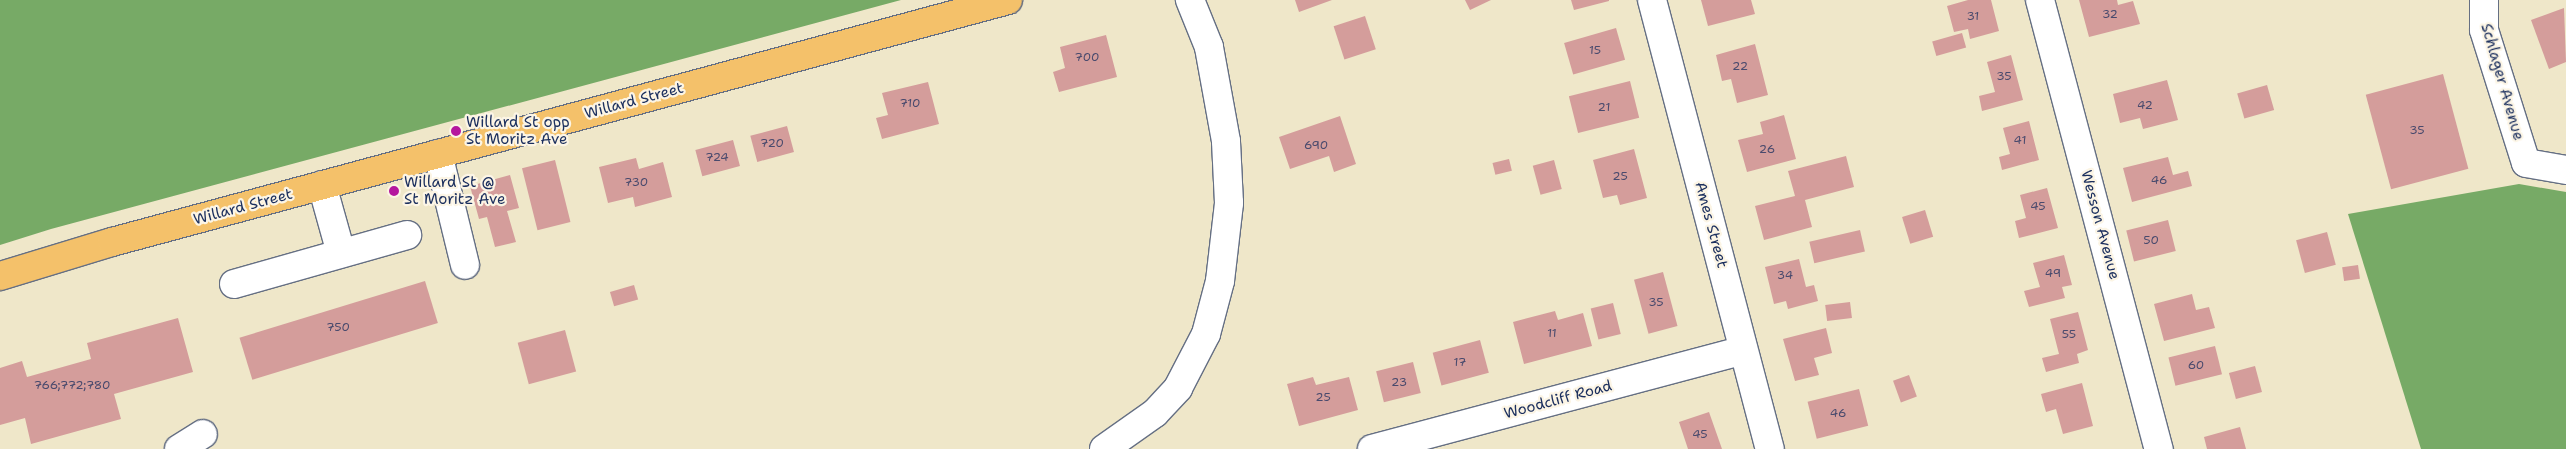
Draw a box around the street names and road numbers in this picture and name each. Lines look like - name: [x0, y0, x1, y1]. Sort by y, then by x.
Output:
- street label: Schlager Avenue: [2477, 22, 2527, 142]
- street label: Willard Street: [583, 79, 685, 123]
- street label: Wesson Avenue: [2077, 168, 2123, 282]
- street label: Ames Street: [1691, 180, 1731, 270]
- street label: Willard Street: [192, 185, 294, 229]
- street label: Woodcliff Road: [1502, 377, 1614, 423]

